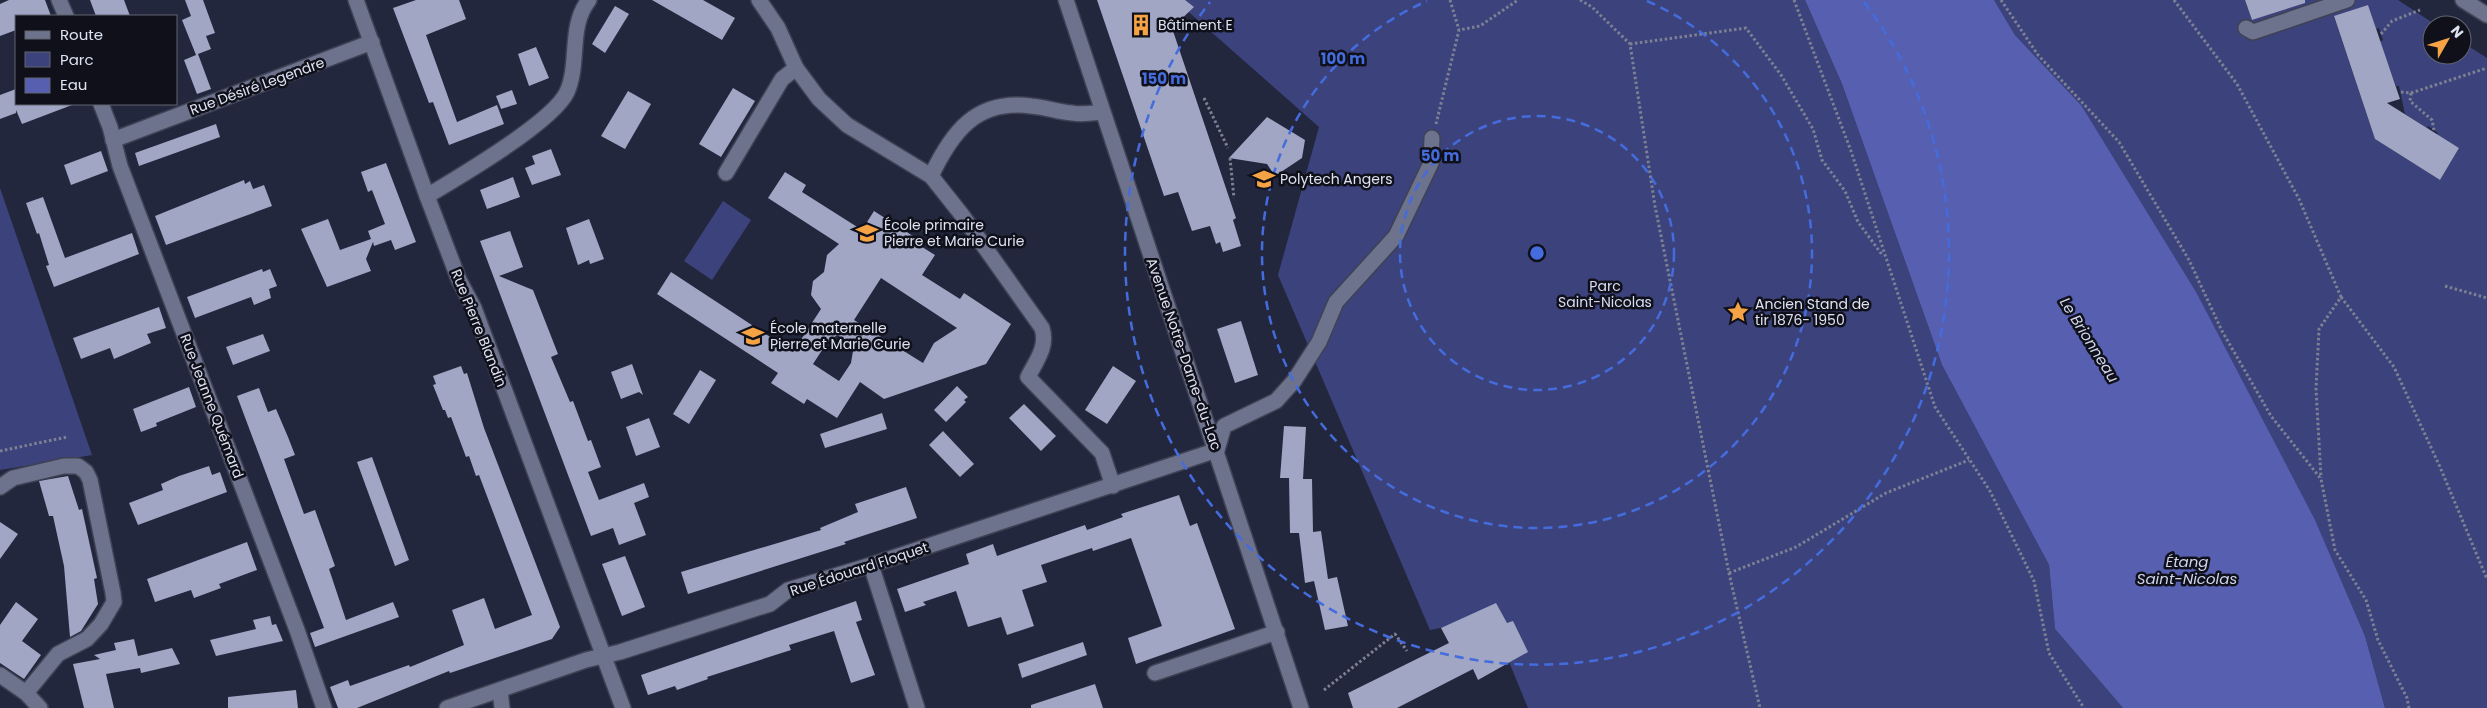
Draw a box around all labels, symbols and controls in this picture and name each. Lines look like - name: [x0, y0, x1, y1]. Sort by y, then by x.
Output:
- building icon: Bâtiment E: [1128, 12, 1154, 38]
- legend: [15, 15, 178, 105]
- place label: Bâtiment E: [1158, 15, 1233, 35]
- north arrow: [2422, 15, 2472, 65]
- text: N: [2446, 21, 2468, 42]
- text: Route: [60, 24, 103, 45]
- text: 100 m: [1321, 48, 1365, 69]
- text: Parc: [60, 49, 94, 70]
- street label: Rue Désiré Legendre: [187, 52, 327, 120]
- text: 150 m: [1142, 68, 1186, 89]
- text: Eau: [60, 74, 87, 95]
- text: 50 m: [1421, 145, 1459, 166]
- school or university icon: Polytech Angers: [1251, 166, 1277, 192]
- place label: Polytech Angers: [1280, 169, 1392, 189]
- place label: École primaire Pierre et Marie Curie: [884, 215, 1025, 251]
- school or university icon: École primaire Pierre et Marie Curie: [854, 220, 880, 246]
- centre of rings: [1528, 244, 1546, 262]
- street label: Avenue Notre-Dame-du-Lac: [1142, 255, 1226, 453]
- street label: Rue Pierre Blandin: [446, 266, 512, 390]
- park label: Parc Saint-Nicolas: [1558, 276, 1652, 312]
- water label: Le Brionneau: [2055, 293, 2124, 387]
- place label: Ancien Stand de tir 1876- 1950: [1755, 294, 1870, 330]
- place icon: Ancien Stand de tir 1876- 1950: [1725, 299, 1751, 325]
- place label: École maternelle Pierre et Marie Curie: [770, 318, 911, 354]
- school or university icon: École maternelle Pierre et Marie Curie: [740, 323, 766, 349]
- street label: Rue Jeanne Quémard: [175, 331, 249, 481]
- street label: Rue Édouard Floquet: [787, 537, 931, 601]
- water label: Étang Saint-Nicolas: [2137, 551, 2237, 589]

